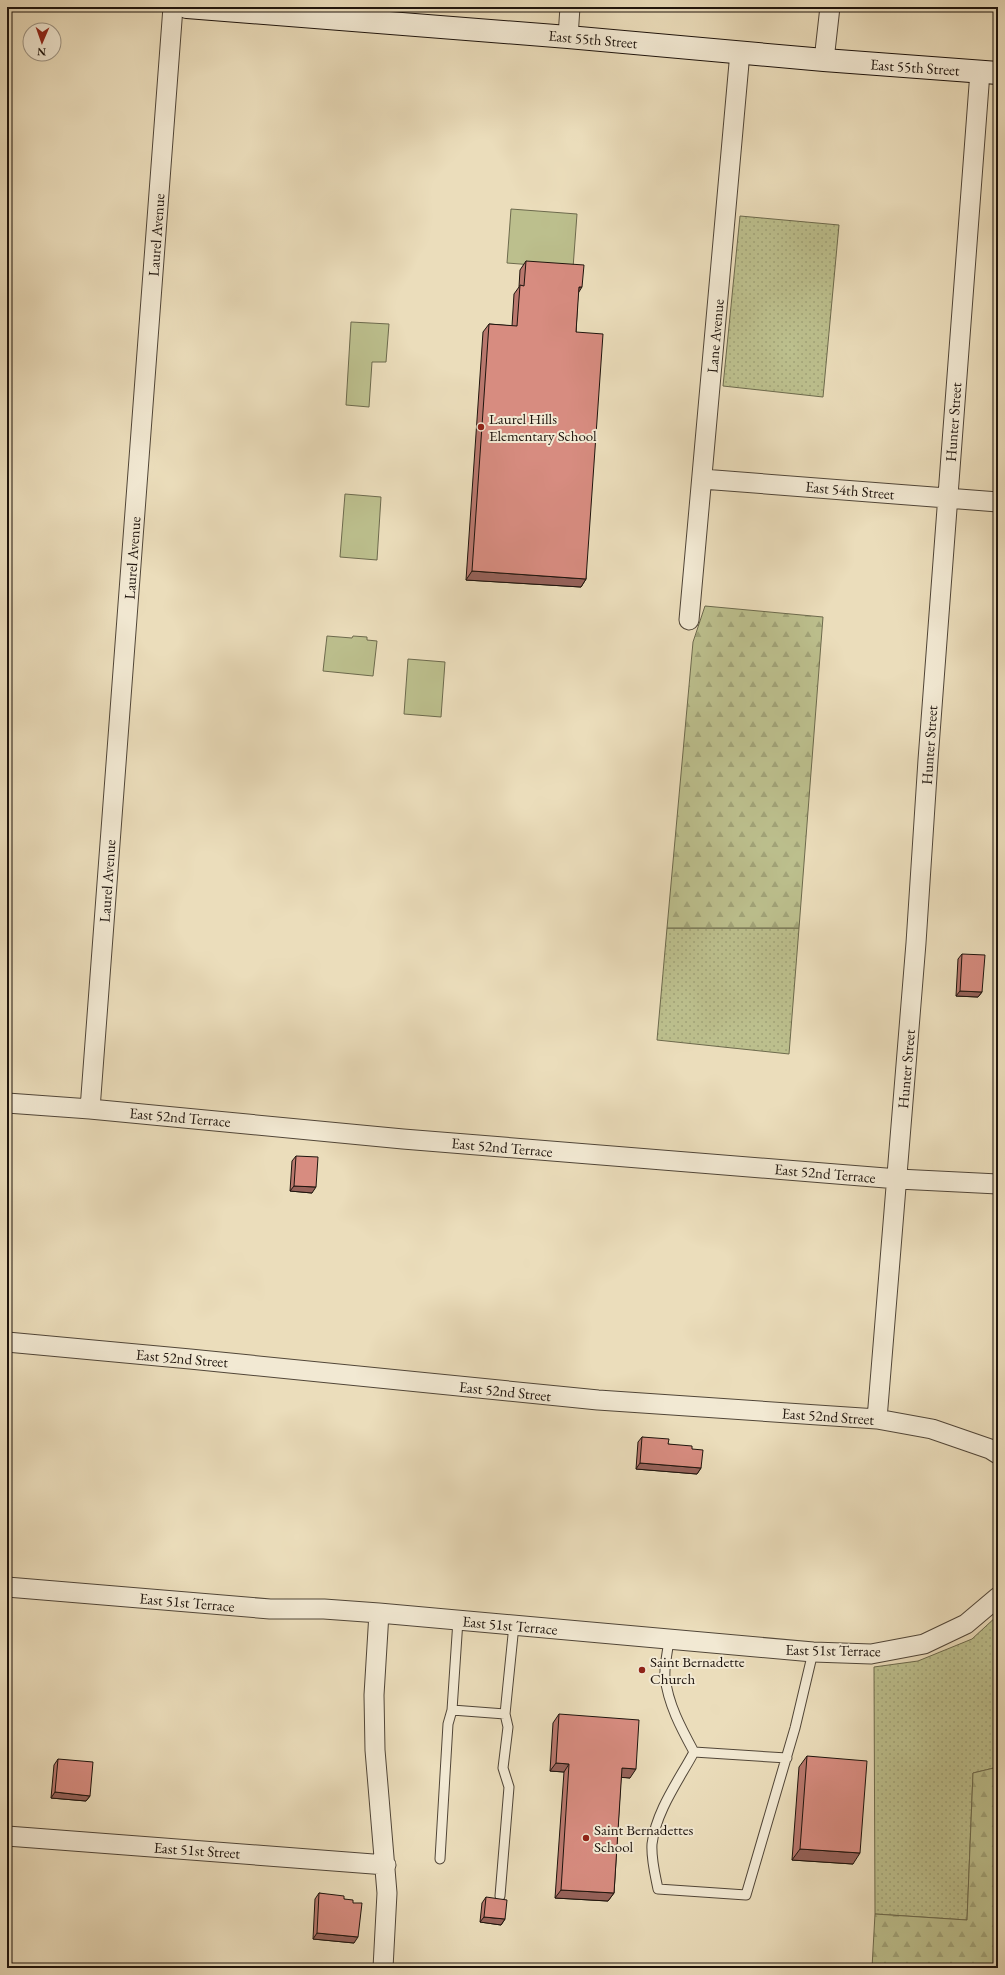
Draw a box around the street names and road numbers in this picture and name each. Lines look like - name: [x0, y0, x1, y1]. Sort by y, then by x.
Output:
- street label: East 55th Street: [548, 26, 639, 52]
- street label: East 55th Street: [870, 54, 961, 80]
- street label: Laurel Avenue: [144, 193, 168, 277]
- street label: Lane Avenue: [702, 298, 728, 374]
- street label: Hunter Street: [941, 381, 965, 462]
- street label: East 54th Street: [805, 477, 896, 503]
- street label: Laurel Avenue: [120, 516, 144, 600]
- street label: Hunter Street: [917, 704, 941, 785]
- street label: Laurel Avenue: [95, 839, 119, 923]
- street label: Hunter Street: [893, 1028, 919, 1109]
- street label: East 52nd Terrace: [129, 1103, 232, 1131]
- street label: East 52nd Terrace: [451, 1133, 554, 1161]
- street label: East 52nd Terrace: [774, 1159, 877, 1187]
- street label: East 52nd Street: [135, 1345, 229, 1372]
- street label: East 52nd Street: [458, 1377, 552, 1405]
- street label: East 52nd Street: [781, 1403, 875, 1429]
- street label: East 51st Terrace: [139, 1588, 236, 1616]
- street label: East 51st Terrace: [462, 1611, 559, 1639]
- street label: East 51st Terrace: [785, 1640, 881, 1660]
- street label: East 51st Street: [153, 1838, 241, 1863]

